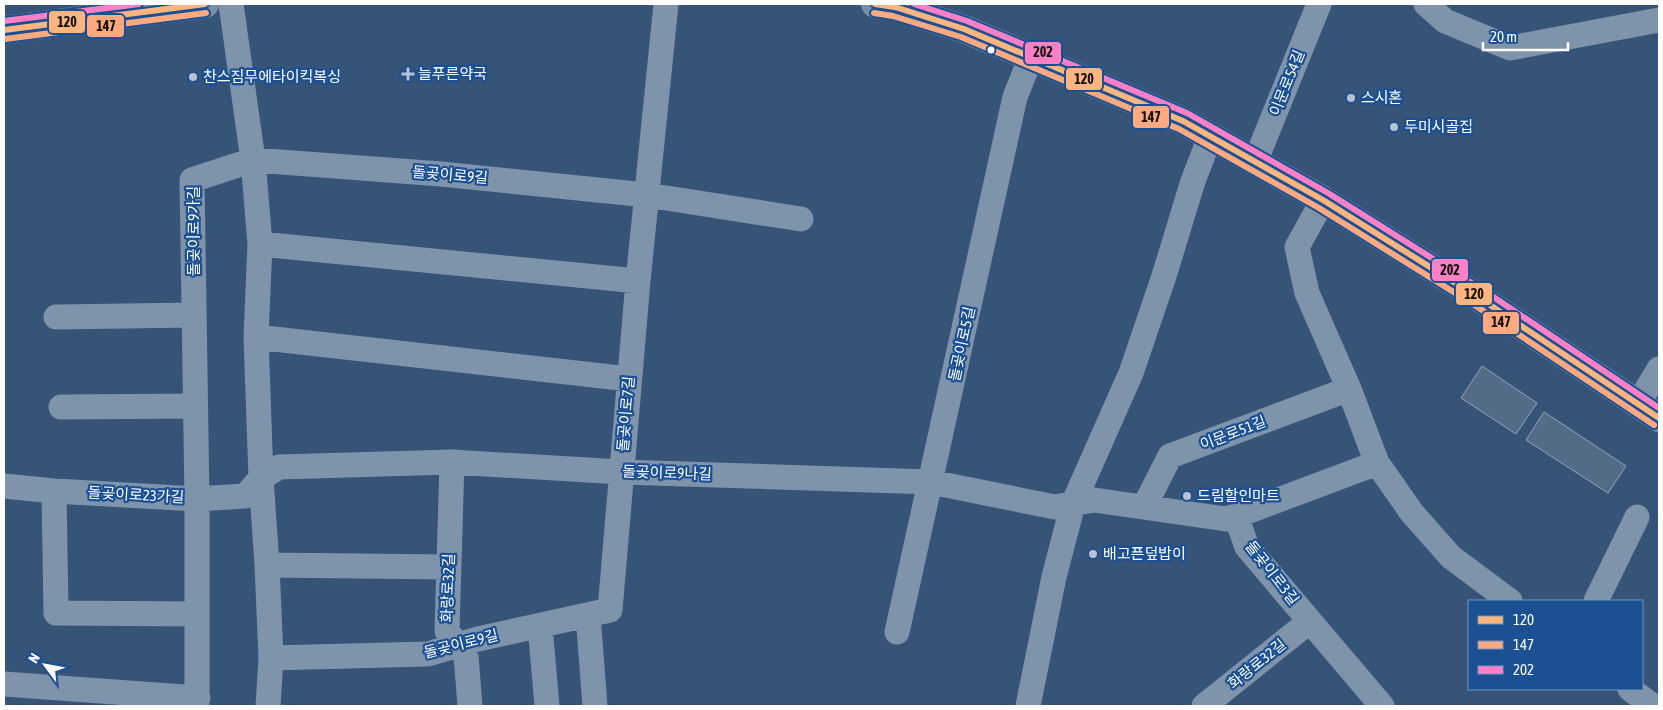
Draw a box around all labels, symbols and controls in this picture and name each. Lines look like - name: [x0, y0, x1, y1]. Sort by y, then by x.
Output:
- line badge: 120: [48, 10, 86, 34]
- text: 120: [57, 14, 77, 30]
- line badge: 147: [86, 14, 125, 38]
- text: 147: [96, 18, 116, 34]
- scale bar: [1483, 20, 1568, 52]
- text: 20 m: [1490, 28, 1517, 45]
- line badge: 202: [1024, 41, 1062, 65]
- text: 202: [1033, 44, 1053, 60]
- unlabelled marker: [986, 45, 996, 55]
- street label: 이문로54길: [1266, 47, 1307, 118]
- place label: 늘푸른약국: [418, 65, 487, 82]
- line badge: 120: [1065, 67, 1103, 91]
- place label: 찬스짐무에타이킥복싱: [203, 68, 341, 85]
- marker: 늘푸른약국: [402, 68, 414, 80]
- marker: 찬스짐무에타이킥복싱: [187, 71, 199, 83]
- text: 120: [1074, 71, 1094, 87]
- place label: 스시혼: [1361, 89, 1402, 106]
- marker: 스시혼: [1345, 92, 1357, 104]
- line badge: 147: [1132, 105, 1170, 129]
- text: 147: [1141, 109, 1161, 125]
- place label: 두미시골집: [1404, 118, 1473, 135]
- marker: 두미시골집: [1388, 121, 1400, 133]
- street label: 돌곶이로9길: [411, 163, 489, 186]
- street label: 돌곶이로9가길: [185, 186, 202, 276]
- line badge: 202: [1431, 258, 1469, 282]
- text: 202: [1440, 262, 1460, 278]
- line badge: 120: [1455, 282, 1493, 306]
- text: 120: [1464, 286, 1484, 302]
- street label: 돌곶이로5길: [945, 305, 978, 383]
- line badge: 147: [1482, 311, 1520, 335]
- text: 147: [1491, 314, 1511, 330]
- street label: 돌곶이로7길: [614, 375, 637, 453]
- street label: 이문로51길: [1197, 412, 1268, 453]
- street label: 돌곶이로9나길: [622, 462, 712, 483]
- street label: 돌곶이로23가길: [87, 483, 185, 506]
- place label: 드림할인마트: [1197, 487, 1280, 504]
- marker: 드림할인마트: [1181, 490, 1193, 502]
- street label: 돌곶이로3길: [1242, 537, 1303, 608]
- place label: 배고픈덮밥이: [1103, 545, 1186, 562]
- marker: 배고픈덮밥이: [1087, 548, 1099, 560]
- street label: 화랑로32길: [438, 553, 457, 623]
- legend: [1468, 600, 1643, 690]
- text: 120: [1513, 611, 1534, 628]
- street label: 돌곶이로9길: [422, 626, 500, 661]
- street label: 화랑로32길: [1224, 635, 1289, 692]
- text: 147: [1513, 636, 1534, 653]
- north arrow: [20, 640, 70, 690]
- text: N: [25, 650, 43, 666]
- text: 202: [1513, 661, 1534, 678]

